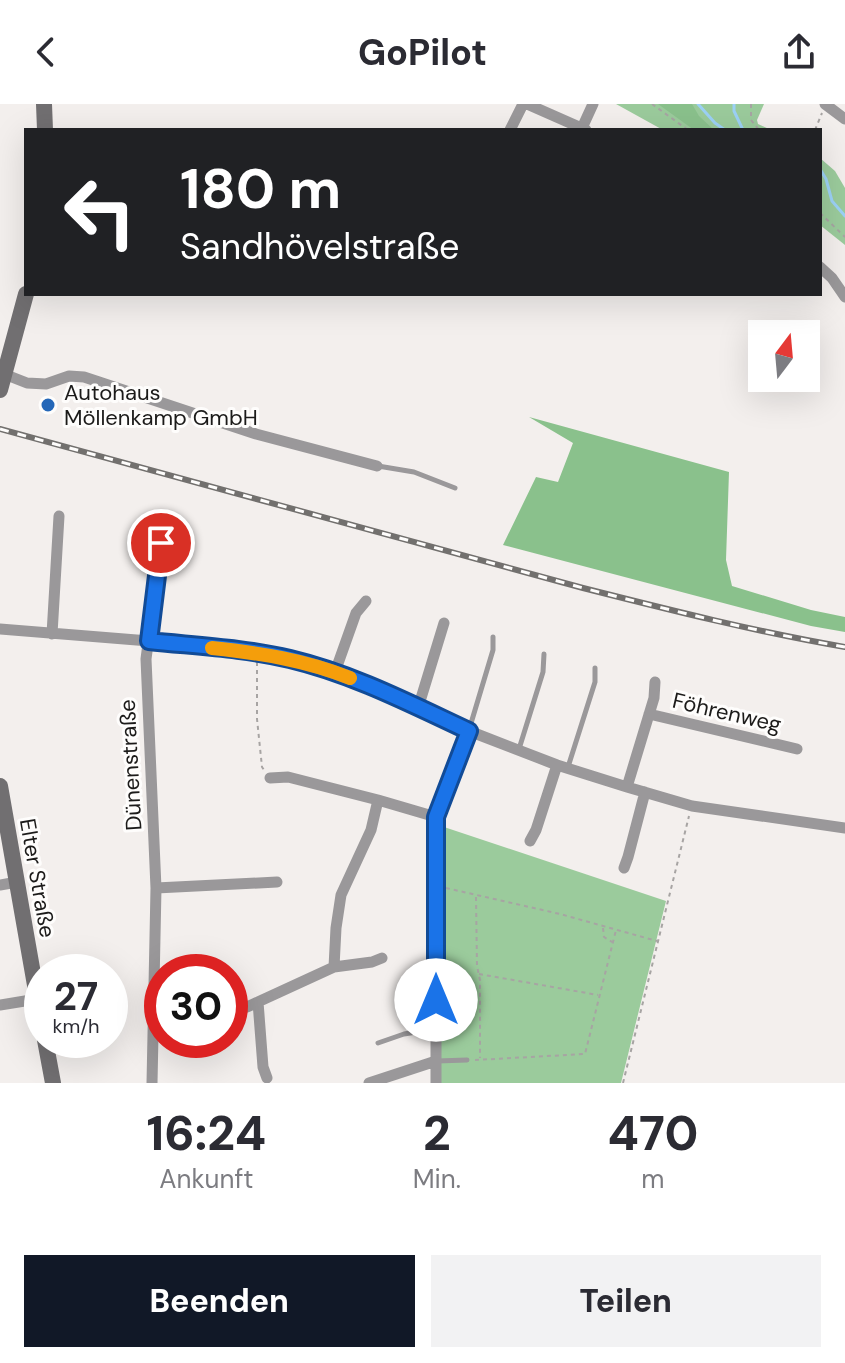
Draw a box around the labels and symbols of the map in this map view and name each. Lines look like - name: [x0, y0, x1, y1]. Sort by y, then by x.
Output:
- north arrow: [748, 320, 820, 392]
- place label: Autohaus Möllenkamp GmbH: [64, 378, 258, 432]
- marker: Autohaus Möllenkamp GmbH: [39, 396, 57, 414]
- pin: [127, 509, 195, 577]
- street label: Föhrenweg: [670, 686, 784, 739]
- street label: Dünenstraße: [113, 699, 148, 831]
- street label: Elter Straße: [13, 816, 62, 940]
- speed limit sign: 30: [144, 954, 248, 1058]
- position arrow: [394, 958, 478, 1042]

